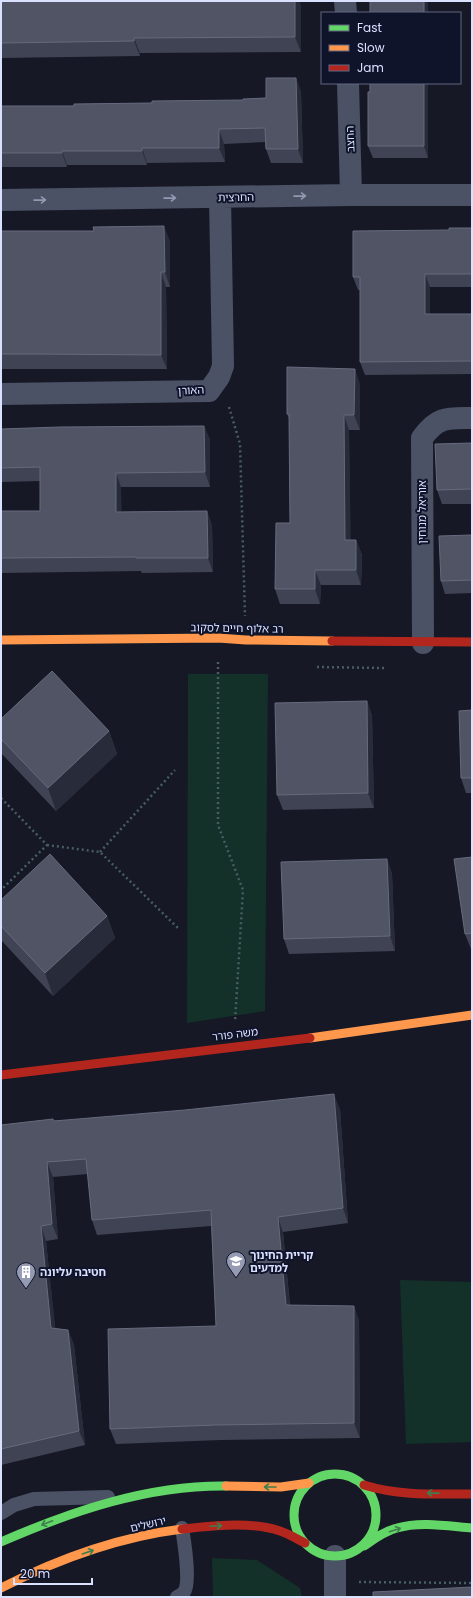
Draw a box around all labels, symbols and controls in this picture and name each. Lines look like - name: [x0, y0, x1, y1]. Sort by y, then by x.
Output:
- legend: [321, 12, 461, 84]
- text: Fast: [357, 19, 382, 36]
- text: Slow: [357, 39, 385, 56]
- text: Jam: [357, 59, 384, 76]
- street label: החצב: [342, 125, 358, 152]
- street label: החרצית: [218, 189, 254, 205]
- one-way arrow: [293, 192, 306, 200]
- one-way arrow: [163, 194, 176, 202]
- one-way arrow: [33, 196, 46, 204]
- street label: האורן: [177, 381, 205, 399]
- street label: אוריאל מנוחין: [414, 480, 430, 544]
- street label: רב אלוף חיים לסקוב: [190, 619, 284, 637]
- street label: משה פורר: [211, 1023, 259, 1045]
- place label: קריית החינוך למדעים: [250, 1247, 313, 1276]
- school or university icon: קריית החינוך למדעים: [225, 1250, 247, 1278]
- building icon: חטיבה עליונה: [15, 1261, 37, 1289]
- place label: חטיבה עליונה: [40, 1264, 106, 1280]
- one-way arrow: [264, 1483, 277, 1491]
- one-way arrow: [427, 1489, 440, 1497]
- street label: ירושלים: [129, 1512, 167, 1536]
- one-way arrow: [41, 1519, 53, 1527]
- one-way arrow: [209, 1523, 222, 1530]
- one-way arrow: [389, 1525, 401, 1533]
- one-way arrow: [82, 1547, 94, 1555]
- scale bar: [14, 1560, 92, 1586]
- text: 20 m: [20, 1565, 50, 1582]

